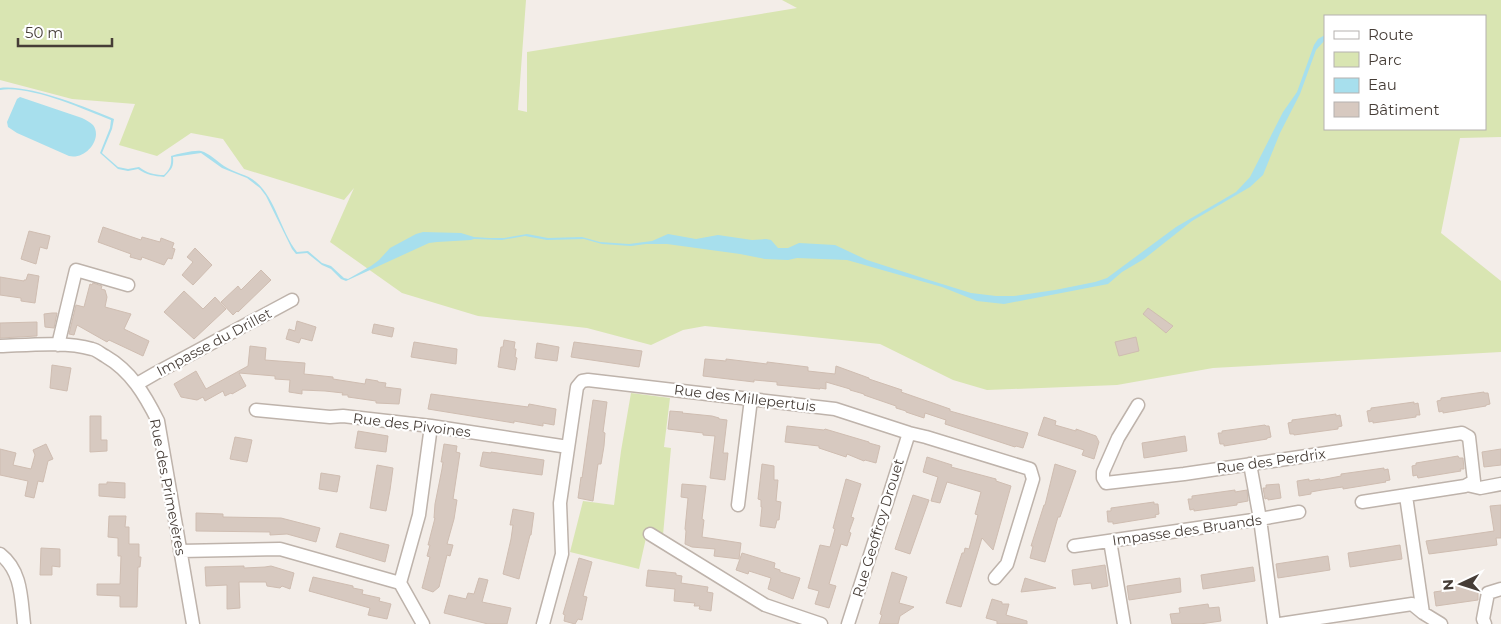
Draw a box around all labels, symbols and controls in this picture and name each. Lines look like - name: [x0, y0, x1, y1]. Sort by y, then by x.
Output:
- scale bar: [18, 15, 111, 47]
- legend: [1324, 15, 1486, 130]
- text: 50 m: [25, 23, 63, 42]
- text: Route: [1368, 25, 1413, 44]
- text: Parc: [1368, 50, 1402, 69]
- text: Eau: [1368, 75, 1397, 94]
- text: Bâtiment: [1368, 100, 1440, 119]
- street label: Impasse du Drillet: [153, 304, 275, 380]
- street label: Rue des Millepertuis: [673, 380, 817, 416]
- street label: Rue des Pivoines: [352, 409, 472, 441]
- street label: Rue des Primevères: [146, 417, 190, 557]
- street label: Rue des Perdrix: [1215, 444, 1327, 478]
- street label: Rue Geoffroy Drouet: [848, 456, 908, 599]
- street label: Impasse des Bruands: [1111, 511, 1263, 549]
- north arrow: [1436, 559, 1486, 609]
- text: N: [1439, 579, 1457, 591]

